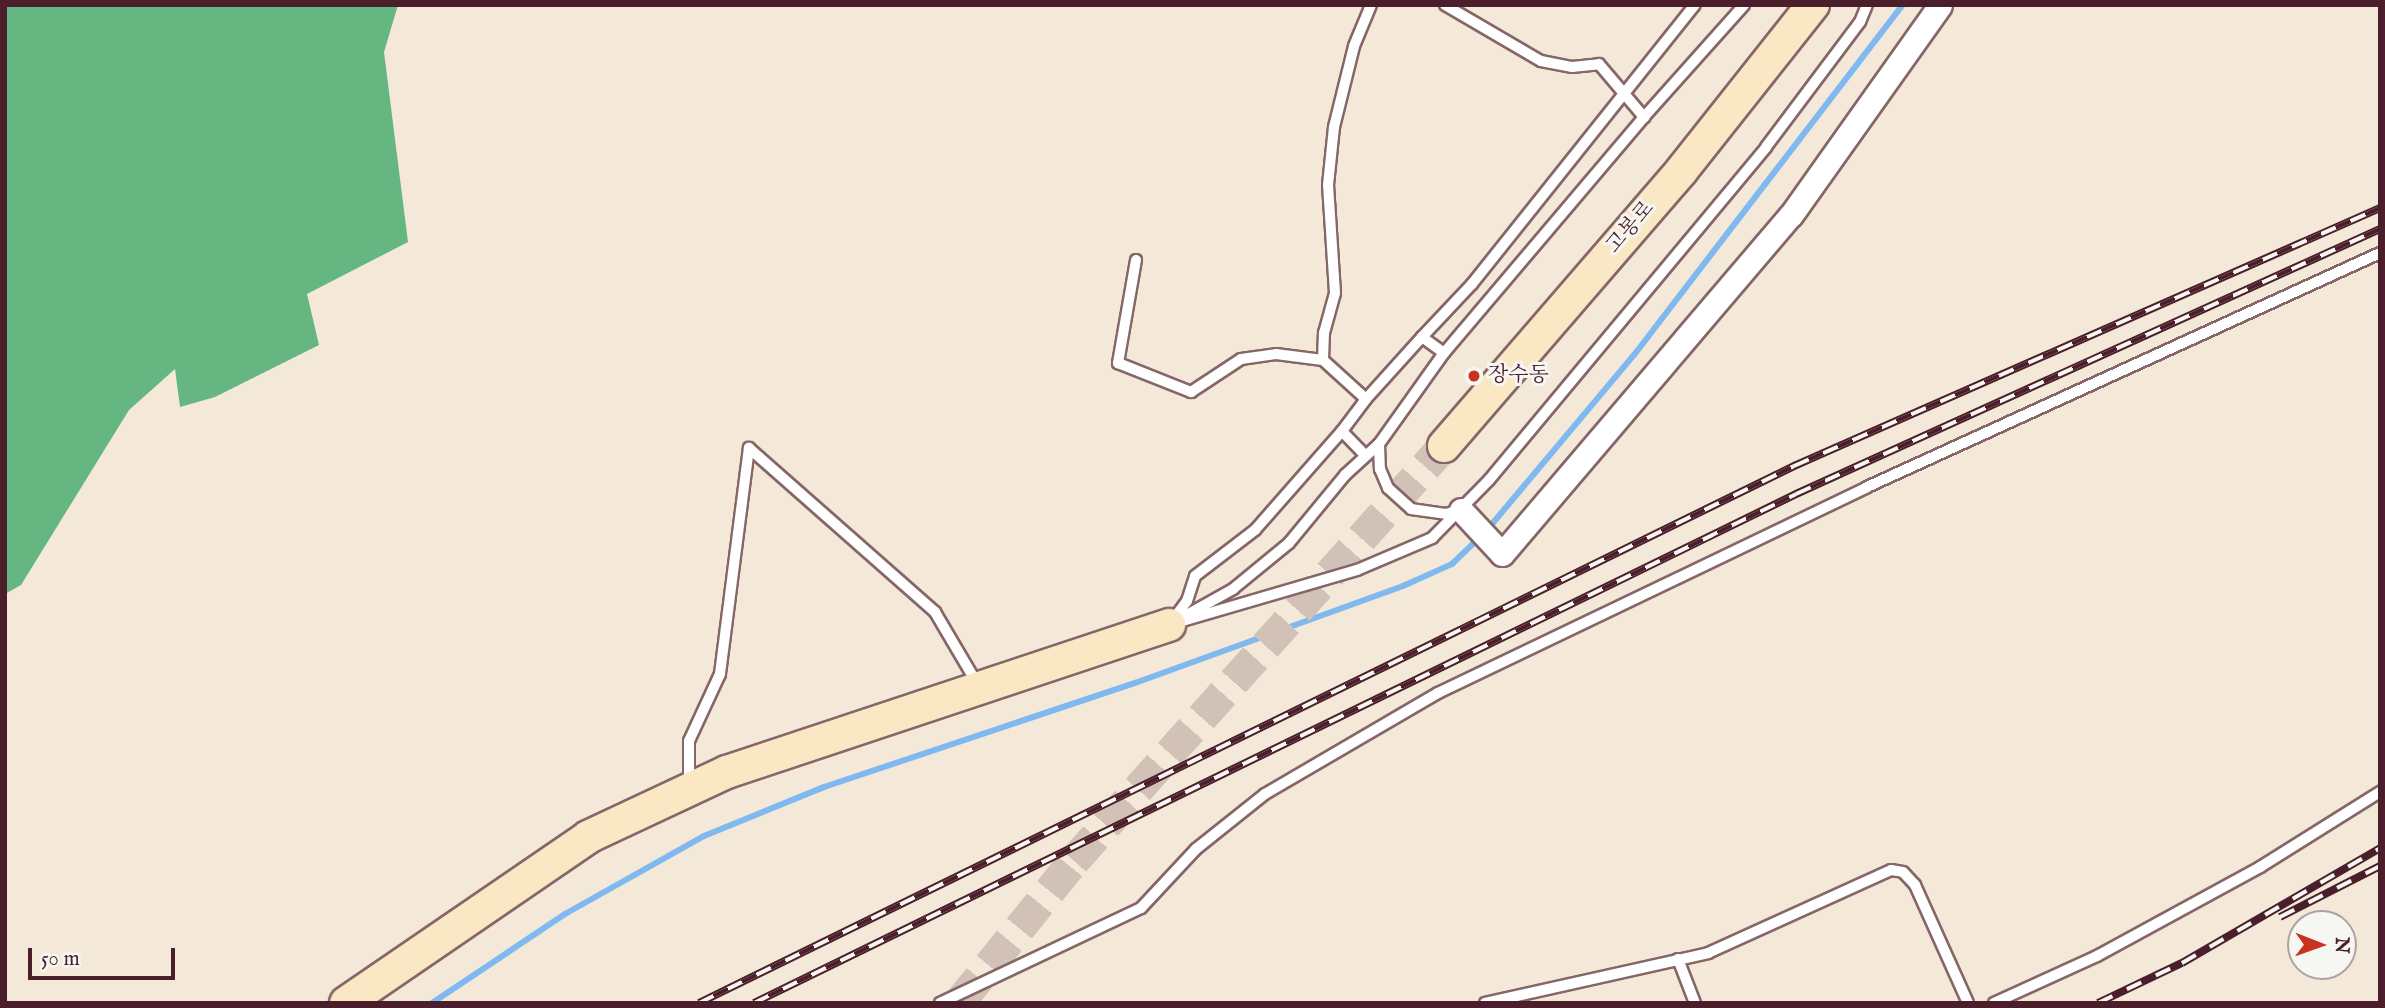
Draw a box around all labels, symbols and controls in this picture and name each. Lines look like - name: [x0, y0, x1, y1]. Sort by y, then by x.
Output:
- street label: 고봉로: [1602, 197, 1660, 259]
- place label: 장수동: [1488, 363, 1549, 389]
- marker: 장수동: [1466, 368, 1482, 384]
- north arrow: [2287, 910, 2357, 980]
- scale bar: [32, 934, 178, 978]
- text: N: [2329, 937, 2353, 954]
- text: 50 m: [41, 946, 80, 973]

